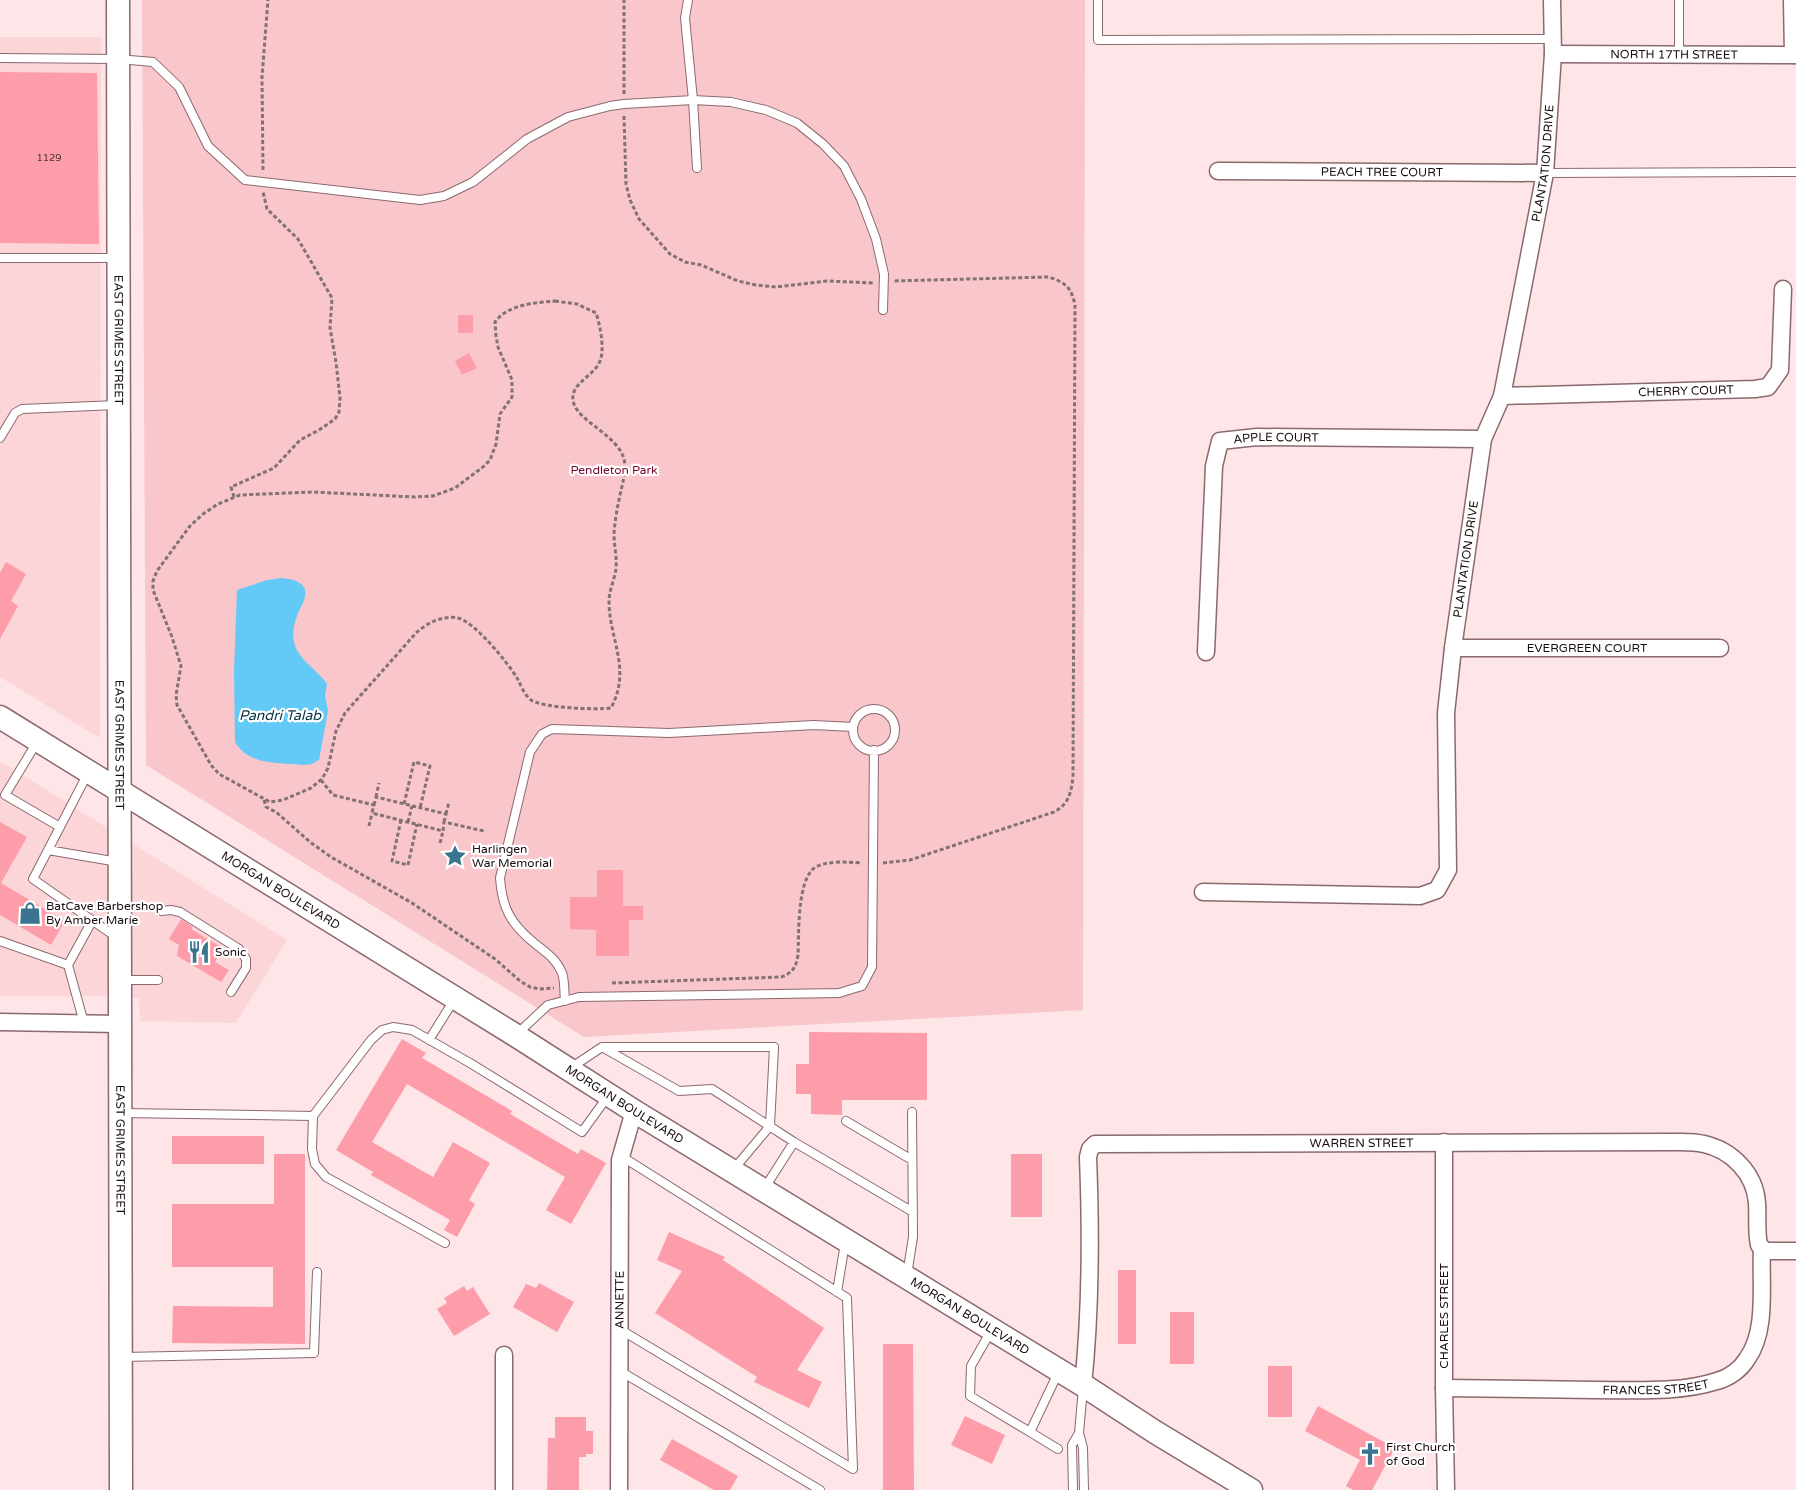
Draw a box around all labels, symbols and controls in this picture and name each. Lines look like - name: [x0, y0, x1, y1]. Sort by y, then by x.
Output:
- street label: NORTH 17TH STREET: [1610, 47, 1738, 62]
- street label: PLANTATION DRIVE: [1529, 104, 1557, 223]
- house number: 1129: [36, 152, 62, 164]
- street label: PEACH TREE COURT: [1321, 165, 1444, 179]
- street label: EAST GRIMES STREET: [112, 275, 126, 406]
- street label: CHERRY COURT: [1638, 383, 1735, 399]
- street label: APPLE COURT: [1232, 430, 1319, 447]
- park label: Pendleton Park: [570, 463, 658, 477]
- street label: PLANTATION DRIVE: [1450, 499, 1481, 619]
- street label: EVERGREEN COURT: [1527, 641, 1648, 655]
- street label: EAST GRIMES STREET: [112, 680, 127, 811]
- water label: Pandri Talab: [239, 707, 322, 724]
- place label: Harlingen War Memorial: [472, 842, 552, 870]
- place icon: Harlingen War Memorial: [442, 843, 468, 869]
- street label: MORGAN BOULEVARD: [219, 848, 343, 932]
- place label: BatCave Barbershop By Amber Marie: [46, 899, 163, 927]
- shop icon: BatCave Barbershop By Amber Marie: [17, 900, 43, 926]
- restaurant icon: Sonic: [186, 939, 212, 965]
- place label: Sonic: [215, 945, 246, 959]
- street label: MORGAN BOULEVARD: [563, 1062, 686, 1147]
- street label: EAST GRIMES STREET: [113, 1085, 127, 1216]
- street label: WARREN STREET: [1309, 1136, 1414, 1150]
- street label: CHARLES STREET: [1437, 1263, 1451, 1369]
- street label: ANNETTE: [612, 1271, 627, 1329]
- street label: MORGAN BOULEVARD: [908, 1274, 1032, 1358]
- street label: FRANCES STREET: [1603, 1376, 1711, 1397]
- place label: First Church of God: [1386, 1440, 1455, 1468]
- church icon: First Church of God: [1357, 1441, 1383, 1467]

